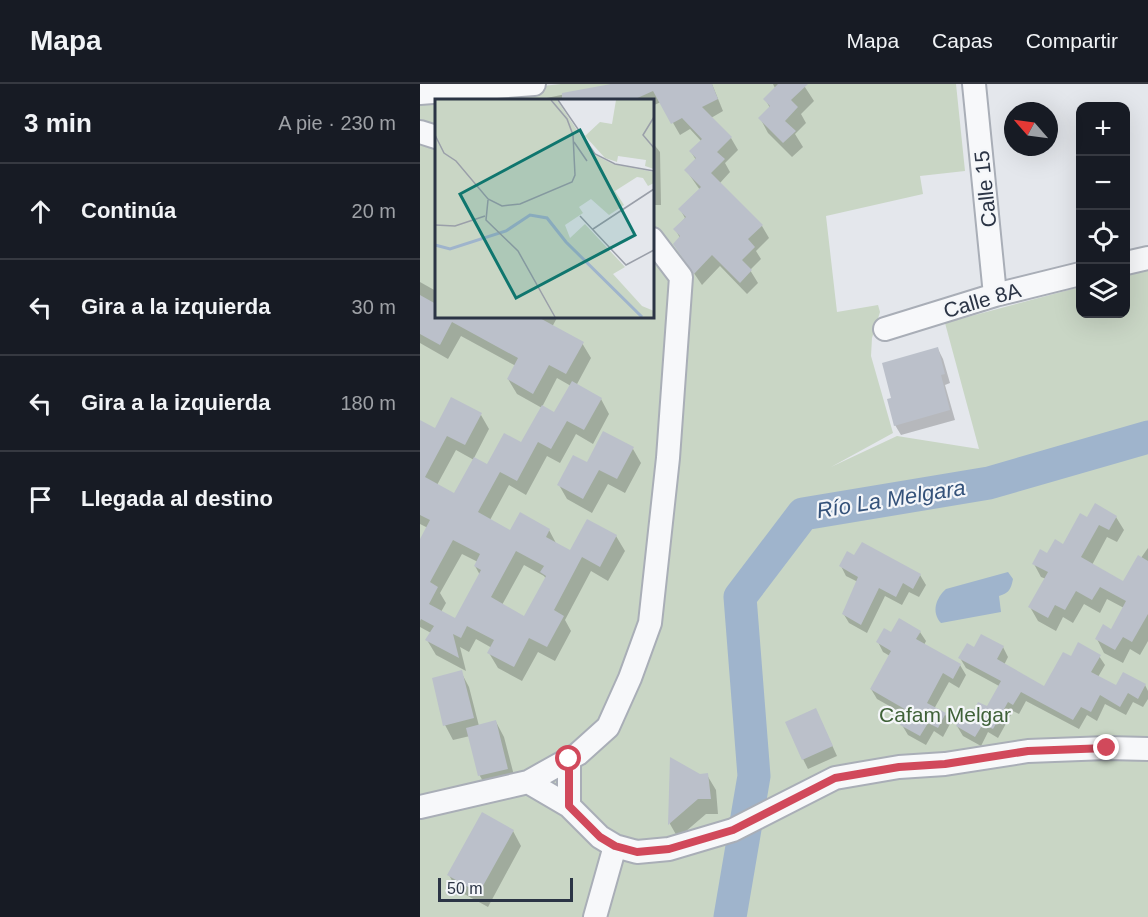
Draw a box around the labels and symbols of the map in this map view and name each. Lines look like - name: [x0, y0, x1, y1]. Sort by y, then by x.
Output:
- inset map: [435, 99, 654, 318]
- north arrow: [1004, 102, 1058, 156]
- street label: Calle 15: [970, 149, 1000, 229]
- street label: Calle 8A: [941, 278, 1023, 322]
- water label: Río La Melgara: [815, 475, 967, 523]
- park label: Cafam Melgar: [879, 703, 1011, 726]
- route end: [1093, 734, 1119, 760]
- route start: [555, 745, 581, 771]
- scale bar: [438, 875, 573, 902]

